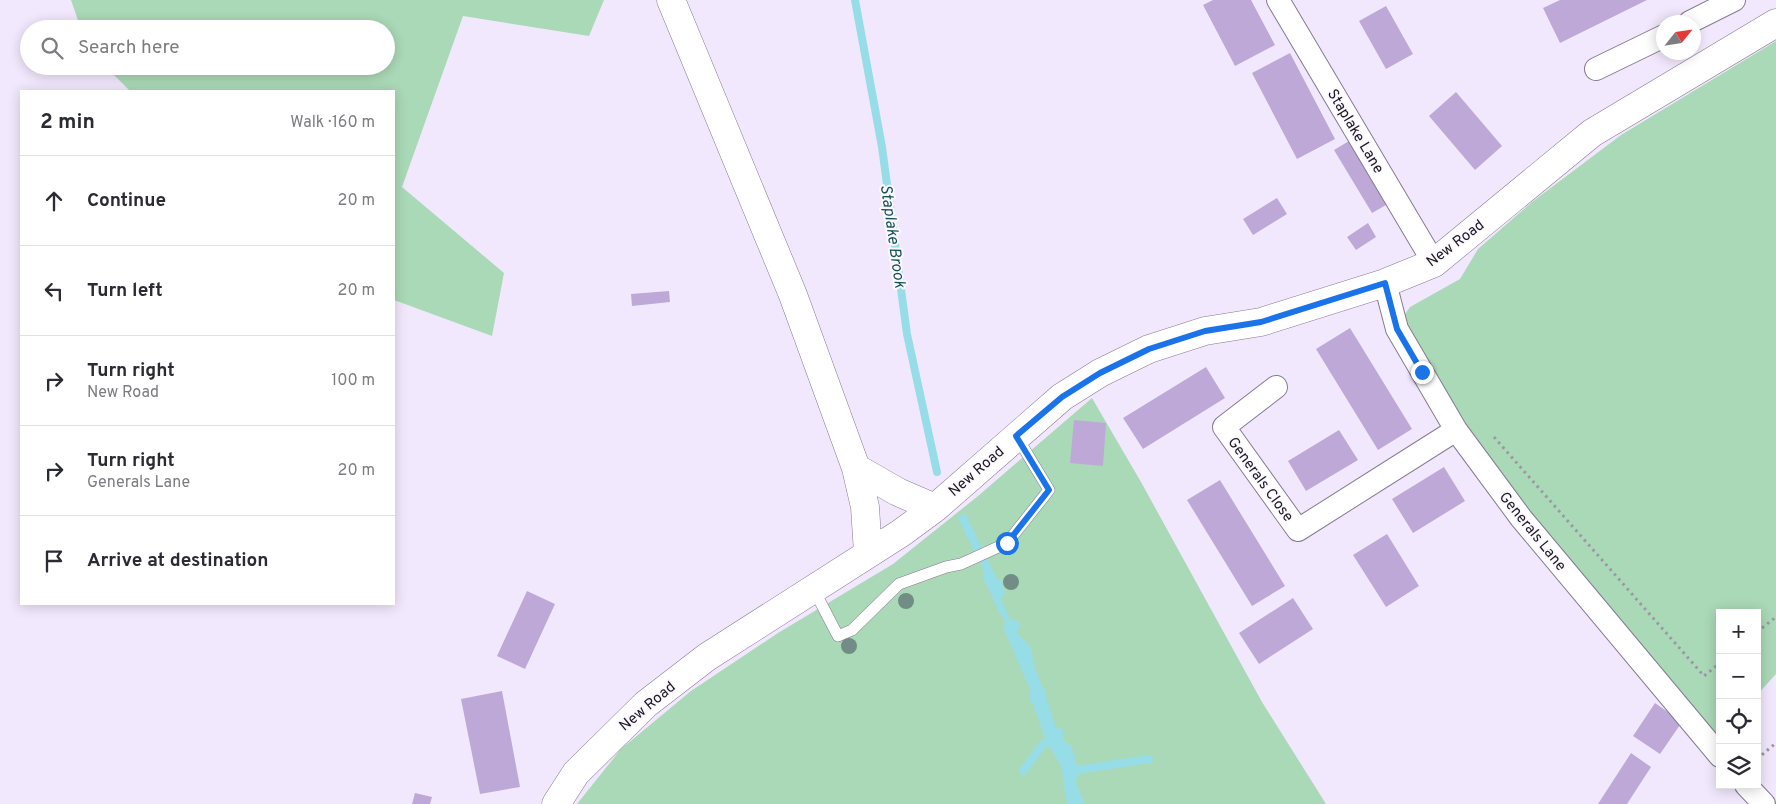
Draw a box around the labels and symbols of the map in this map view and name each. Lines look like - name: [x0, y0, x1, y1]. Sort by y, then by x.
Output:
- north arrow: [1656, 15, 1701, 60]
- street label: Staplake Lane: [1322, 86, 1387, 177]
- water label: Staplake Brook: [875, 183, 909, 290]
- street label: New Road: [1423, 216, 1489, 272]
- route end: [1411, 361, 1434, 384]
- street label: Generals Close: [1223, 434, 1297, 526]
- street label: New Road: [945, 443, 1009, 501]
- street label: Generals Lane: [1494, 488, 1570, 575]
- route start: [996, 532, 1019, 555]
- street label: New Road: [616, 678, 680, 736]

